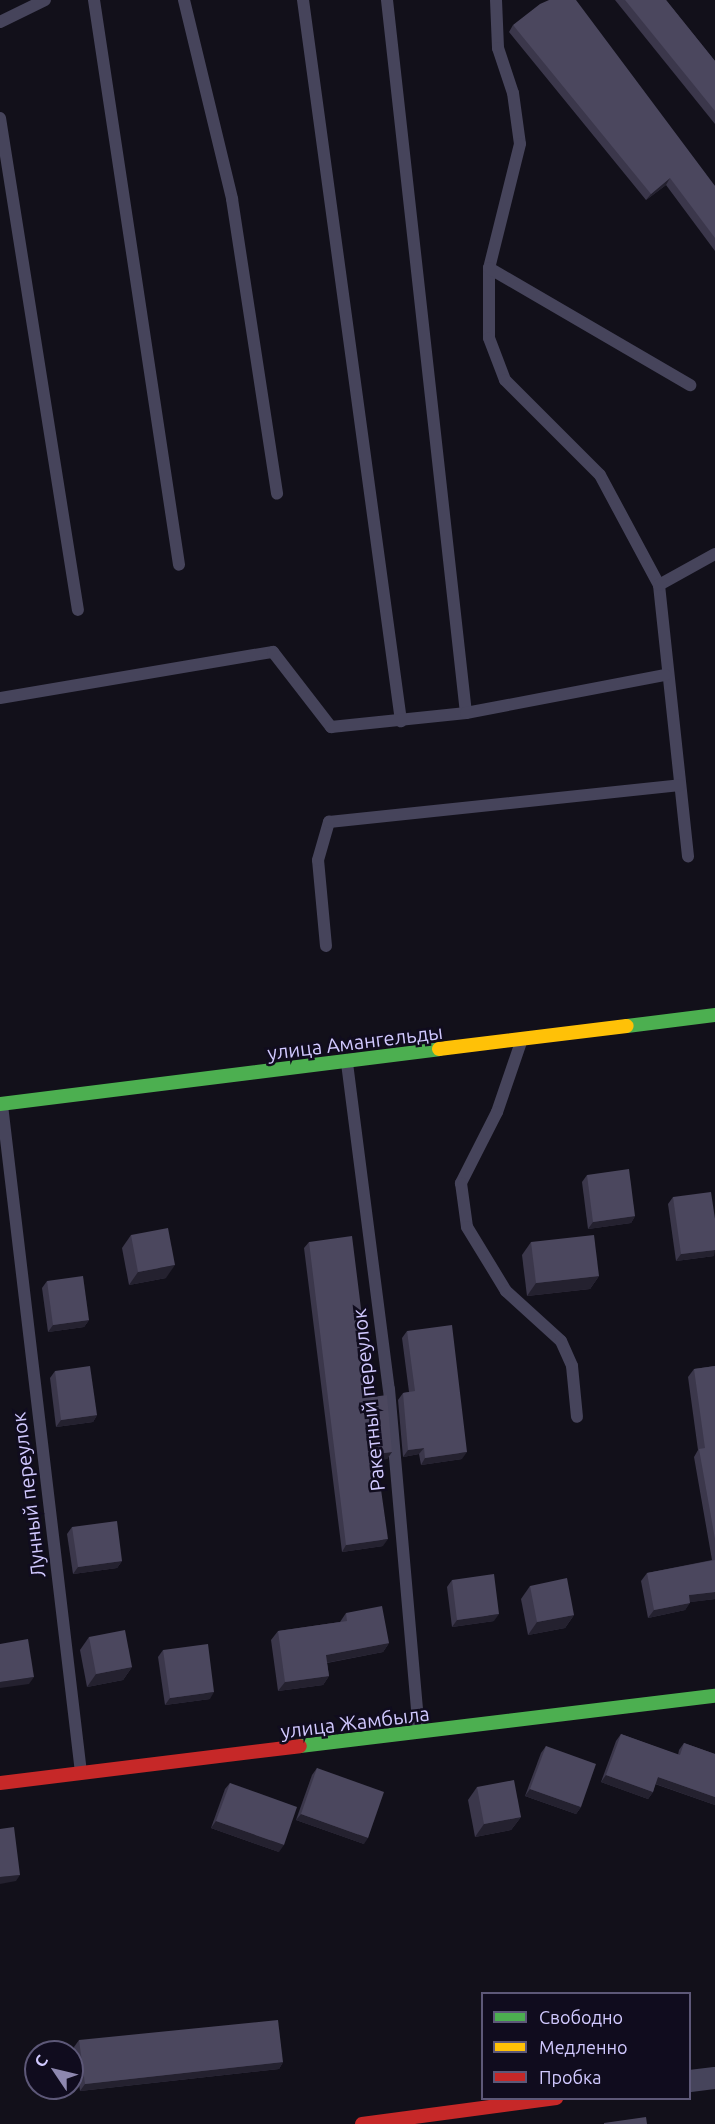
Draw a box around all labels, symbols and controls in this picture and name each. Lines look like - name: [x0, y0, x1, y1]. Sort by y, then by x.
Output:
- street label: улица Амангельды: [266, 1019, 444, 1065]
- street label: Ракетный переулок: [346, 1308, 390, 1492]
- street label: Лунный переулок: [6, 1411, 50, 1579]
- street label: улица Жамбыла: [279, 1701, 431, 1743]
- legend: [481, 1992, 691, 2100]
- text: Свободно: [539, 2007, 623, 2027]
- text: Медленно: [539, 2037, 628, 2057]
- north arrow: [24, 2040, 84, 2100]
- text: С: [31, 2051, 51, 2070]
- text: Пробка: [539, 2067, 602, 2087]

